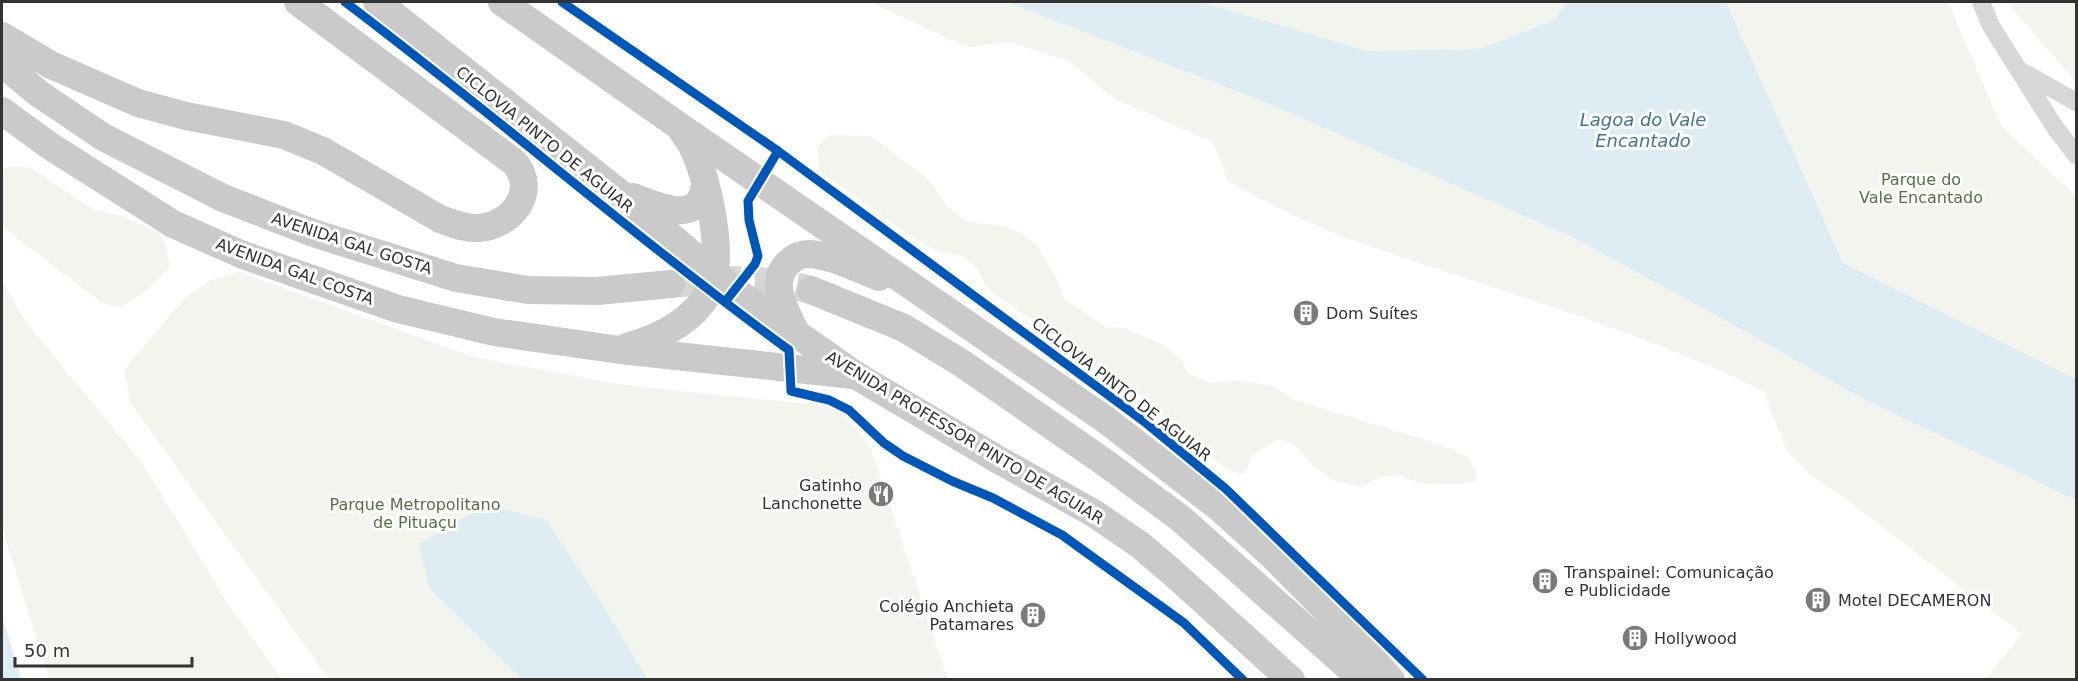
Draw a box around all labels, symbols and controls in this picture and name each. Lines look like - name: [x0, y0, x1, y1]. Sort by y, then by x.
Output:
- street label: CICLOVIA PINTO DE AGUIAR: [452, 62, 637, 217]
- water label: Lagoa do Vale Encantado: [1580, 109, 1706, 151]
- park label: Parque do Vale Encantado: [1859, 170, 1983, 207]
- street label: AVENIDA GAL GOSTA: [269, 209, 435, 278]
- street label: AVENIDA GAL COSTA: [213, 234, 376, 309]
- building icon: Dom Suítes: [1291, 298, 1321, 328]
- place label: Dom Suítes: [1326, 304, 1418, 323]
- street label: CICLOVIA PINTO DE AGUIAR: [1028, 313, 1215, 465]
- street label: AVENIDA PROFESSOR PINTO DE AGUIAR: [823, 347, 1107, 528]
- place label: Gatinho Lanchonette: [762, 476, 862, 513]
- restaurant icon: Gatinho Lanchonette: [866, 479, 896, 509]
- park label: Parque Metropolitano de Pituaçu: [329, 495, 501, 532]
- place label: Transpainel: Comunicação e Publicidade: [1563, 563, 1774, 600]
- building icon: Transpainel: Comunicação e Publicidade: [1530, 566, 1560, 596]
- building icon: Motel DECAMERON: [1803, 585, 1833, 615]
- place label: Motel DECAMERON: [1838, 591, 1991, 610]
- place label: Colégio Anchieta Patamares: [879, 597, 1014, 634]
- building icon: Colégio Anchieta Patamares: [1018, 600, 1048, 630]
- building icon: Hollywood: [1620, 623, 1650, 653]
- place label: Hollywood: [1654, 629, 1737, 648]
- scale bar: [15, 630, 192, 668]
- text: 50 m: [24, 640, 70, 661]

